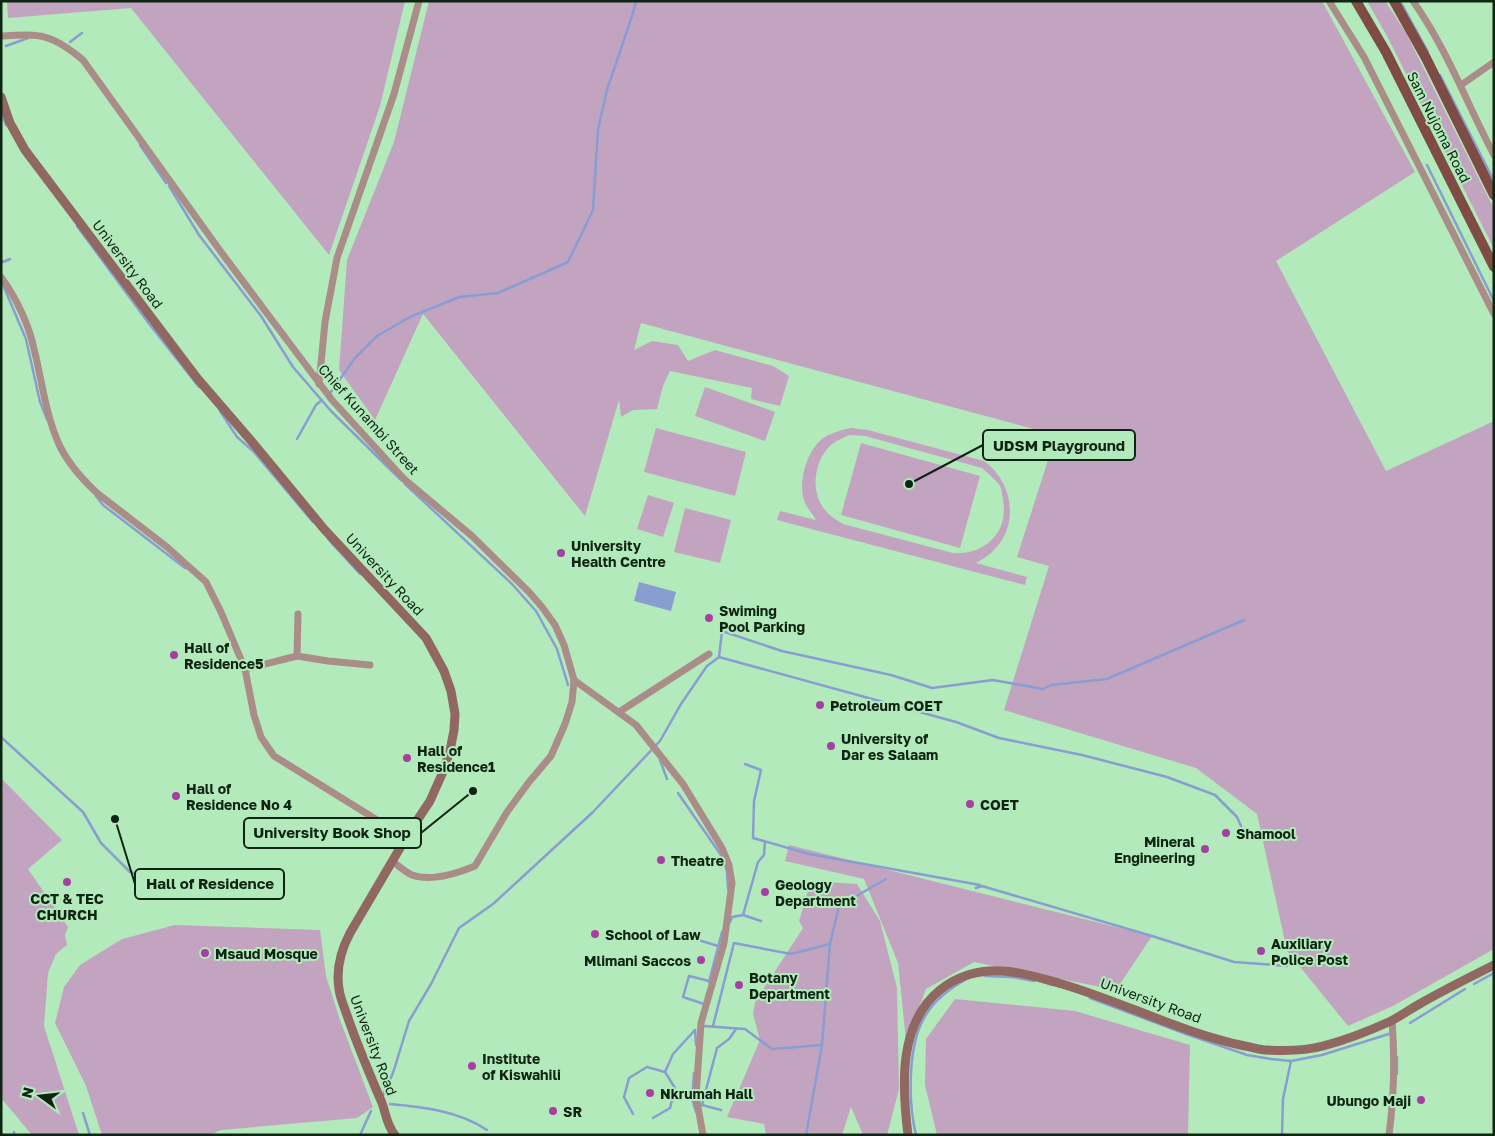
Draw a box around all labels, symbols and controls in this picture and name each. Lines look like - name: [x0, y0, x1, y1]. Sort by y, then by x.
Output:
- street label: Sam Nujoma Road: [1404, 69, 1474, 185]
- street label: University Road: [89, 216, 167, 312]
- street label: Chief Kunambi Street: [315, 360, 423, 478]
- callout: UDSM Playground: [983, 430, 1135, 460]
- text: UDSM Playground: [993, 436, 1125, 454]
- street label: University Road: [342, 529, 428, 619]
- place label: University Health Centre: [571, 537, 666, 570]
- marker: University Health Centre: [555, 547, 567, 559]
- place label: Swiming Pool Parking: [719, 602, 805, 635]
- marker: Swiming Pool Parking: [703, 612, 715, 624]
- place label: Hall of Residence5: [184, 639, 264, 672]
- marker: Hall of Residence5: [168, 649, 180, 661]
- place label: Petroleum COET: [830, 697, 943, 714]
- marker: Petroleum COET: [814, 699, 826, 711]
- place label: University of Dar es Salaam: [841, 730, 938, 763]
- marker: University of Dar es Salaam: [825, 740, 837, 752]
- place label: Hall of Residence1: [417, 742, 495, 775]
- marker: Hall of Residence1: [401, 752, 413, 764]
- place label: Hall of Residence No 4: [186, 780, 292, 813]
- marker: Hall of Residence No 4: [170, 790, 182, 802]
- place label: COET: [980, 796, 1019, 813]
- marker: COET: [964, 798, 976, 810]
- callout: University Book Shop: [244, 818, 421, 848]
- text: University Book Shop: [253, 823, 411, 841]
- place label: Shamool: [1236, 825, 1296, 842]
- marker: Shamool: [1220, 827, 1232, 839]
- place label: Mineral Engineering: [1114, 833, 1195, 866]
- marker: Mineral Engineering: [1199, 843, 1211, 855]
- place label: Theatre: [671, 852, 724, 869]
- marker: Theatre: [655, 854, 667, 866]
- callout: Hall of Residence: [135, 869, 284, 899]
- text: Hall of Residence: [146, 874, 274, 892]
- marker: CCT & TEC CHURCH: [61, 876, 73, 888]
- place label: Geology Department: [775, 876, 856, 909]
- marker: Geology Department: [759, 886, 771, 898]
- place label: CCT & TEC CHURCH: [30, 890, 104, 923]
- place label: School of Law: [605, 926, 701, 943]
- marker: School of Law: [589, 928, 601, 940]
- place label: Auxiliary Police Post: [1271, 935, 1348, 968]
- place label: Msaud Mosque: [215, 945, 318, 962]
- marker: Auxiliary Police Post: [1255, 945, 1267, 957]
- marker: Msaud Mosque: [199, 947, 211, 959]
- place label: Mlimani Saccos: [584, 952, 691, 969]
- marker: Mlimani Saccos: [695, 954, 707, 966]
- place label: Botany Department: [749, 969, 830, 1002]
- street label: University Road: [1098, 974, 1204, 1026]
- marker: Botany Department: [733, 979, 745, 991]
- street label: University Road: [347, 992, 401, 1098]
- place label: Institute of Kiswahili: [482, 1050, 561, 1083]
- marker: Institute of Kiswahili: [466, 1060, 478, 1072]
- north arrow: [15, 1071, 65, 1121]
- text: N: [17, 1085, 37, 1100]
- place label: Nkrumah Hall: [660, 1085, 753, 1102]
- marker: Nkrumah Hall: [644, 1087, 656, 1099]
- place label: Ubungo Maji: [1327, 1092, 1411, 1109]
- marker: Ubungo Maji: [1415, 1094, 1427, 1106]
- place label: SR: [563, 1103, 582, 1120]
- marker: SR: [547, 1105, 559, 1117]

